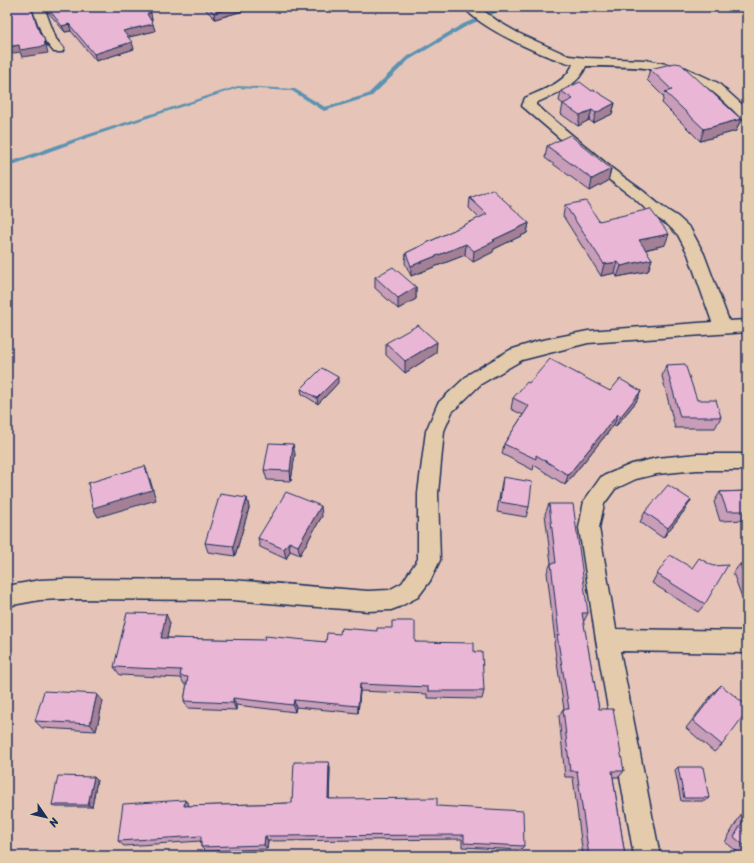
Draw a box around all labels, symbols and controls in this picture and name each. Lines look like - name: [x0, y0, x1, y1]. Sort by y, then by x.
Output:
- north arrow: [26, 797, 66, 837]
- text: N: [44, 813, 64, 831]

